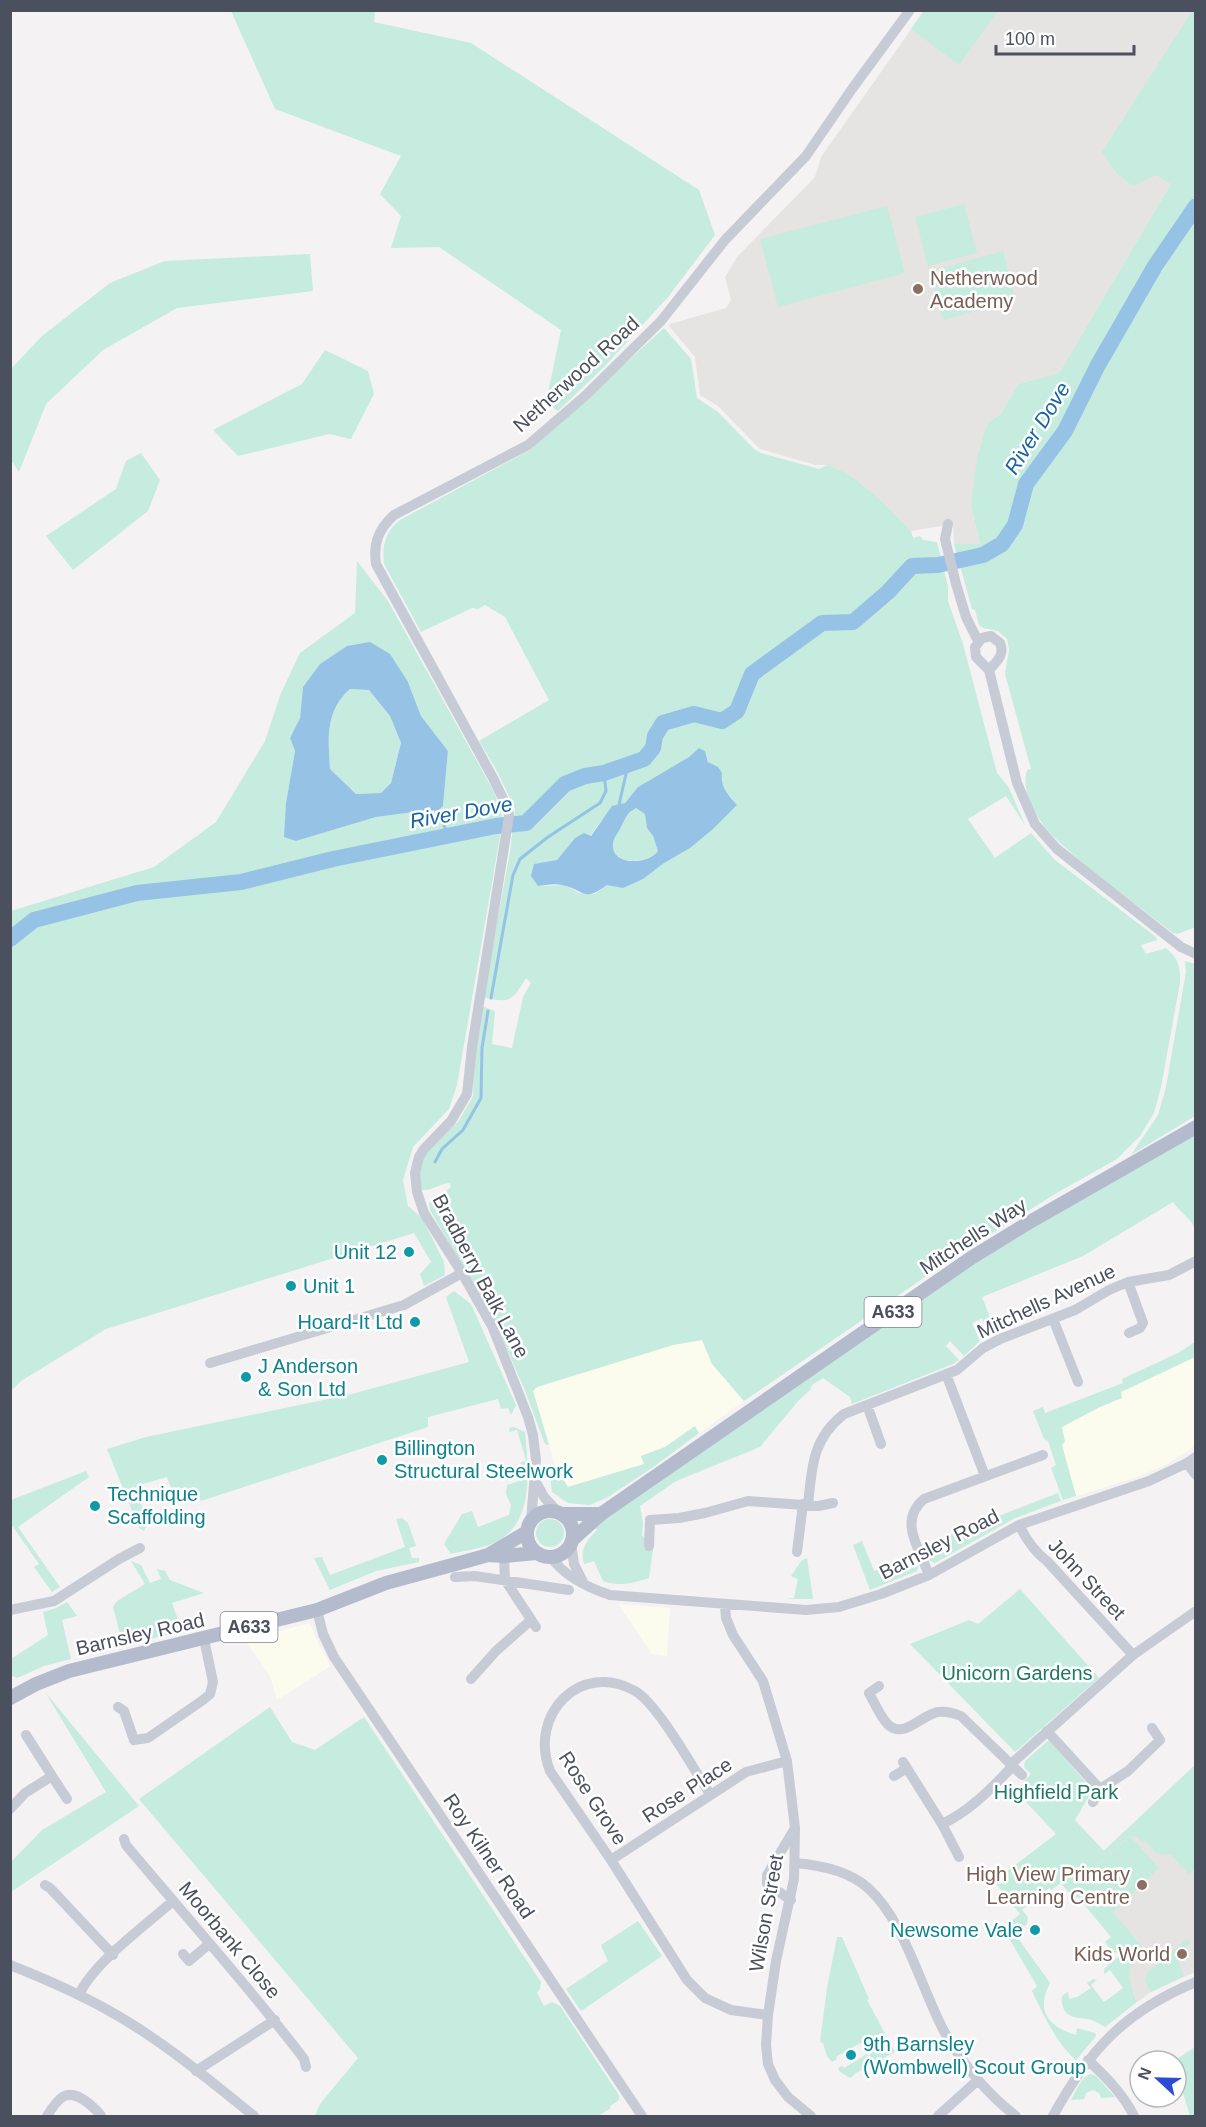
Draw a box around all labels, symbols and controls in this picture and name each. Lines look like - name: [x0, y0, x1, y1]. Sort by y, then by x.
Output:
- scale bar: [996, 18, 1134, 56]
- text: 100 m: [1005, 29, 1055, 49]
- place label: Netherwood Academy: [930, 267, 1038, 312]
- marker: Netherwood Academy: [911, 282, 925, 296]
- street label: Netherwood Road: [509, 312, 643, 436]
- water label: River Dove: [1000, 378, 1074, 478]
- water label: River Dove: [408, 792, 514, 832]
- street label: Bradberry Balk Lane: [428, 1190, 534, 1362]
- street label: Mitchells Way: [916, 1193, 1030, 1279]
- place label: Unit 12: [334, 1241, 397, 1263]
- marker: Unit 12: [402, 1245, 416, 1259]
- street label: Mitchells Avenue: [974, 1259, 1118, 1343]
- place label: Unit 1: [303, 1275, 355, 1297]
- marker: Unit 1: [284, 1279, 298, 1293]
- road number: A633: [864, 1297, 922, 1327]
- place label: Hoard-It Ltd: [297, 1311, 403, 1333]
- marker: Hoard-It Ltd: [408, 1315, 422, 1329]
- place label: J Anderson & Son Ltd: [258, 1355, 358, 1400]
- marker: J Anderson & Son Ltd: [239, 1370, 253, 1384]
- place label: Billington Structural Steelwork: [394, 1437, 574, 1482]
- marker: Billington Structural Steelwork: [375, 1453, 389, 1467]
- place label: Technique Scaffolding: [107, 1483, 206, 1528]
- marker: Technique Scaffolding: [88, 1499, 102, 1513]
- street label: Barnsley Road: [876, 1504, 1002, 1584]
- street label: John Street: [1044, 1534, 1130, 1624]
- street label: Barnsley Road: [74, 1609, 206, 1659]
- road number: A633: [220, 1612, 278, 1642]
- park label: Unicorn Gardens: [941, 1662, 1093, 1684]
- street label: Rose Grove: [555, 1747, 631, 1849]
- street label: Rose Place: [638, 1753, 736, 1827]
- park label: Highfield Park: [994, 1781, 1119, 1803]
- street label: Roy Kilner Road: [439, 1789, 539, 1923]
- street label: Wilson Street: [745, 1852, 787, 1973]
- place label: High View Primary Learning Centre: [966, 1863, 1130, 1908]
- street label: Moorbank Close: [175, 1877, 285, 2003]
- marker: High View Primary Learning Centre: [1135, 1878, 1149, 1892]
- place label: Newsome Vale: [890, 1919, 1023, 1941]
- marker: Newsome Vale: [1028, 1923, 1042, 1937]
- place label: Kids World: [1074, 1943, 1170, 1965]
- marker: Kids World: [1175, 1947, 1189, 1961]
- place label: 9th Barnsley (Wombwell) Scout Group: [863, 2033, 1086, 2078]
- marker: 9th Barnsley (Wombwell) Scout Group: [844, 2048, 858, 2062]
- north arrow: [1128, 2049, 1188, 2109]
- text: N: [1135, 2065, 1155, 2082]

